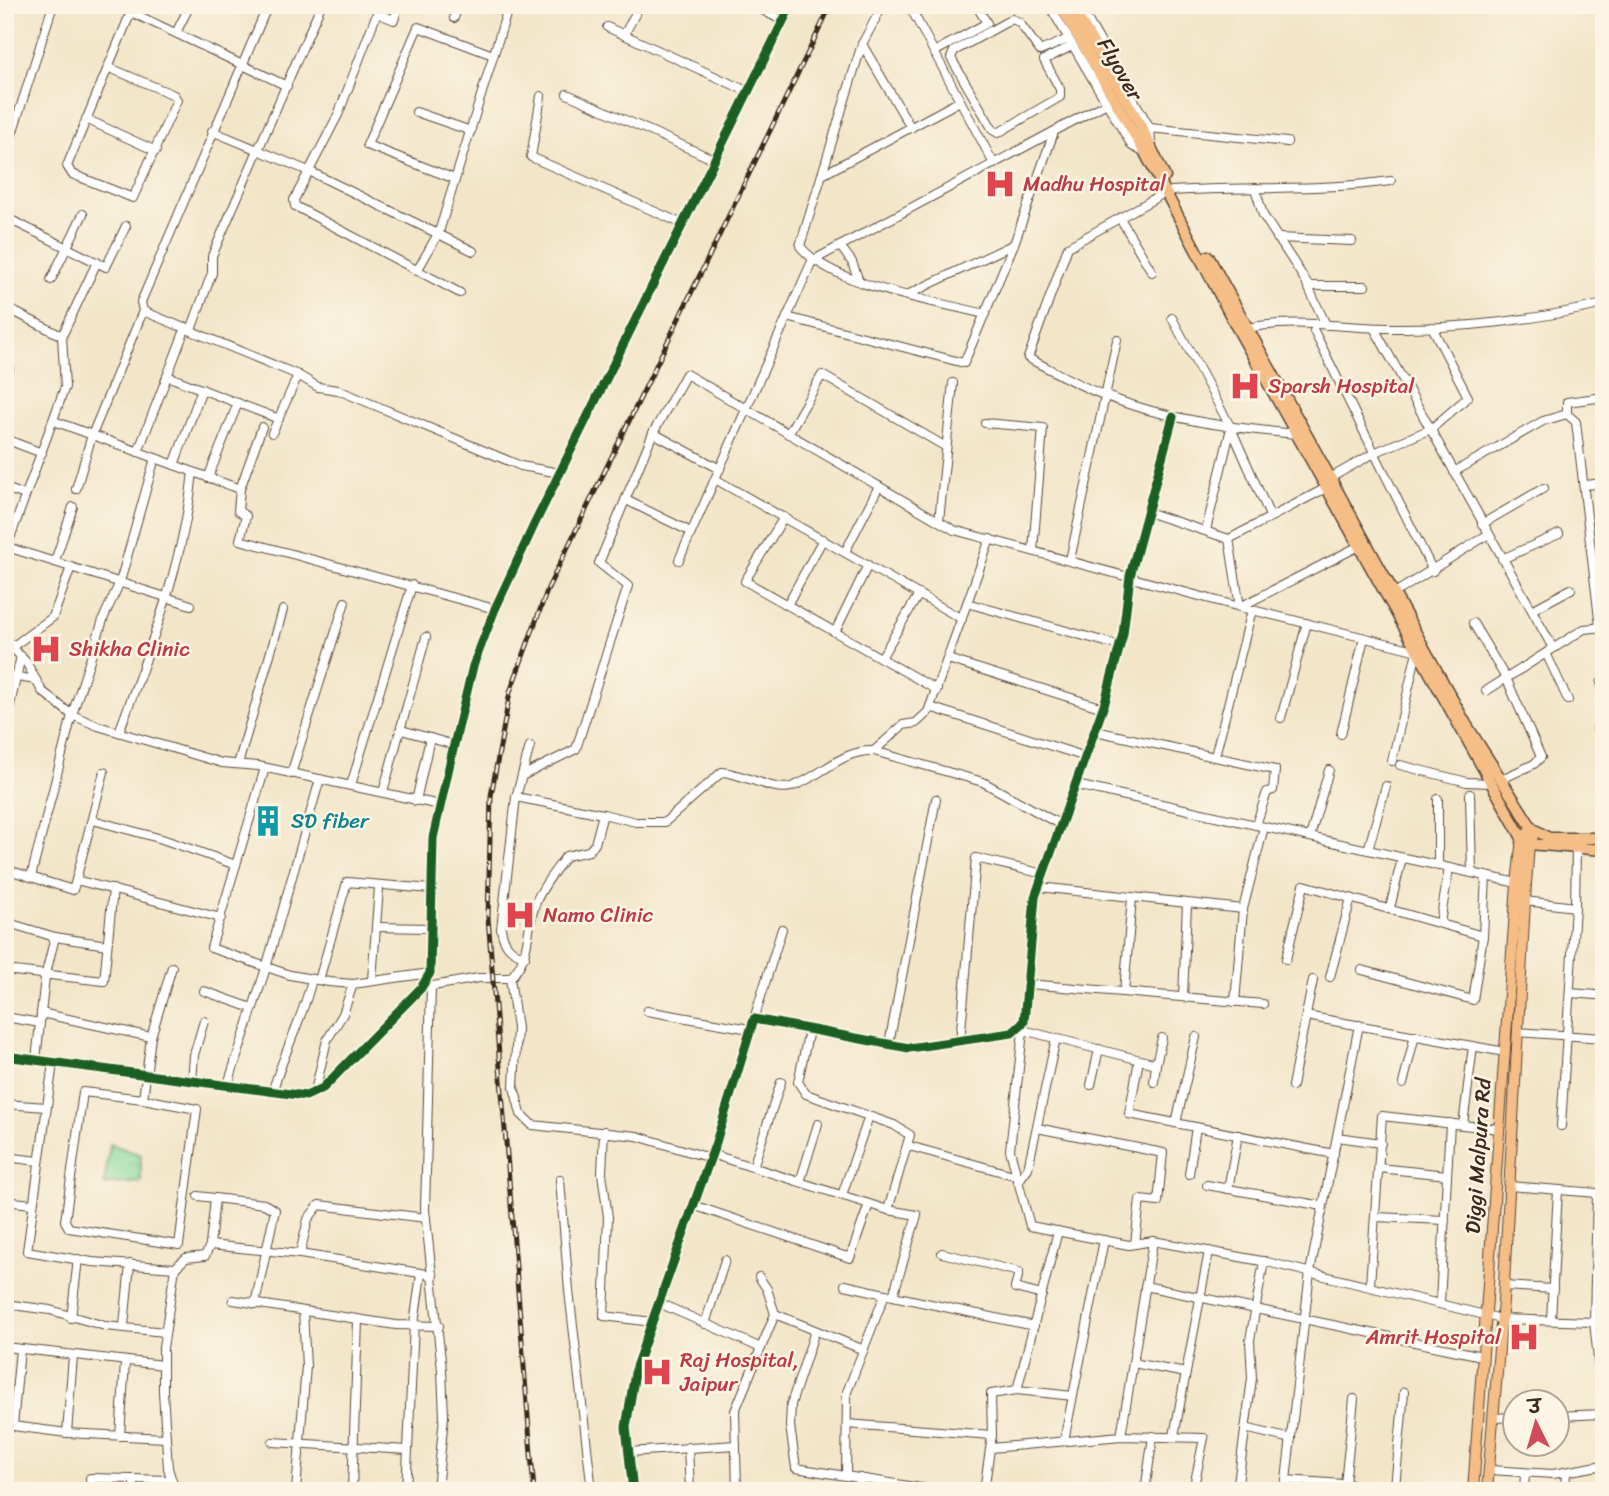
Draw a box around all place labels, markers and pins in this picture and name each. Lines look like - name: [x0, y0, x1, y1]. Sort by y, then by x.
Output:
- place label: Madhu Hospital: [1023, 165, 1167, 203]
- hospital icon: Madhu Hospital: [983, 167, 1017, 201]
- place label: Sparsh Hospital: [1268, 367, 1415, 405]
- hospital icon: Sparsh Hospital: [1228, 369, 1262, 403]
- place label: Shikha Clinic: [69, 630, 190, 668]
- hospital icon: Shikha Clinic: [29, 632, 63, 666]
- place label: SD fiber: [291, 802, 370, 840]
- building icon: SD fiber: [251, 804, 285, 838]
- place label: Namo Clinic: [543, 896, 653, 934]
- hospital icon: Namo Clinic: [503, 898, 537, 932]
- place label: Amrit Hospital: [1365, 1318, 1502, 1356]
- hospital icon: Amrit Hospital: [1507, 1320, 1541, 1354]
- place label: Raj Hospital, Jaipur: [679, 1341, 799, 1403]
- hospital icon: Raj Hospital, Jaipur: [640, 1355, 674, 1389]

